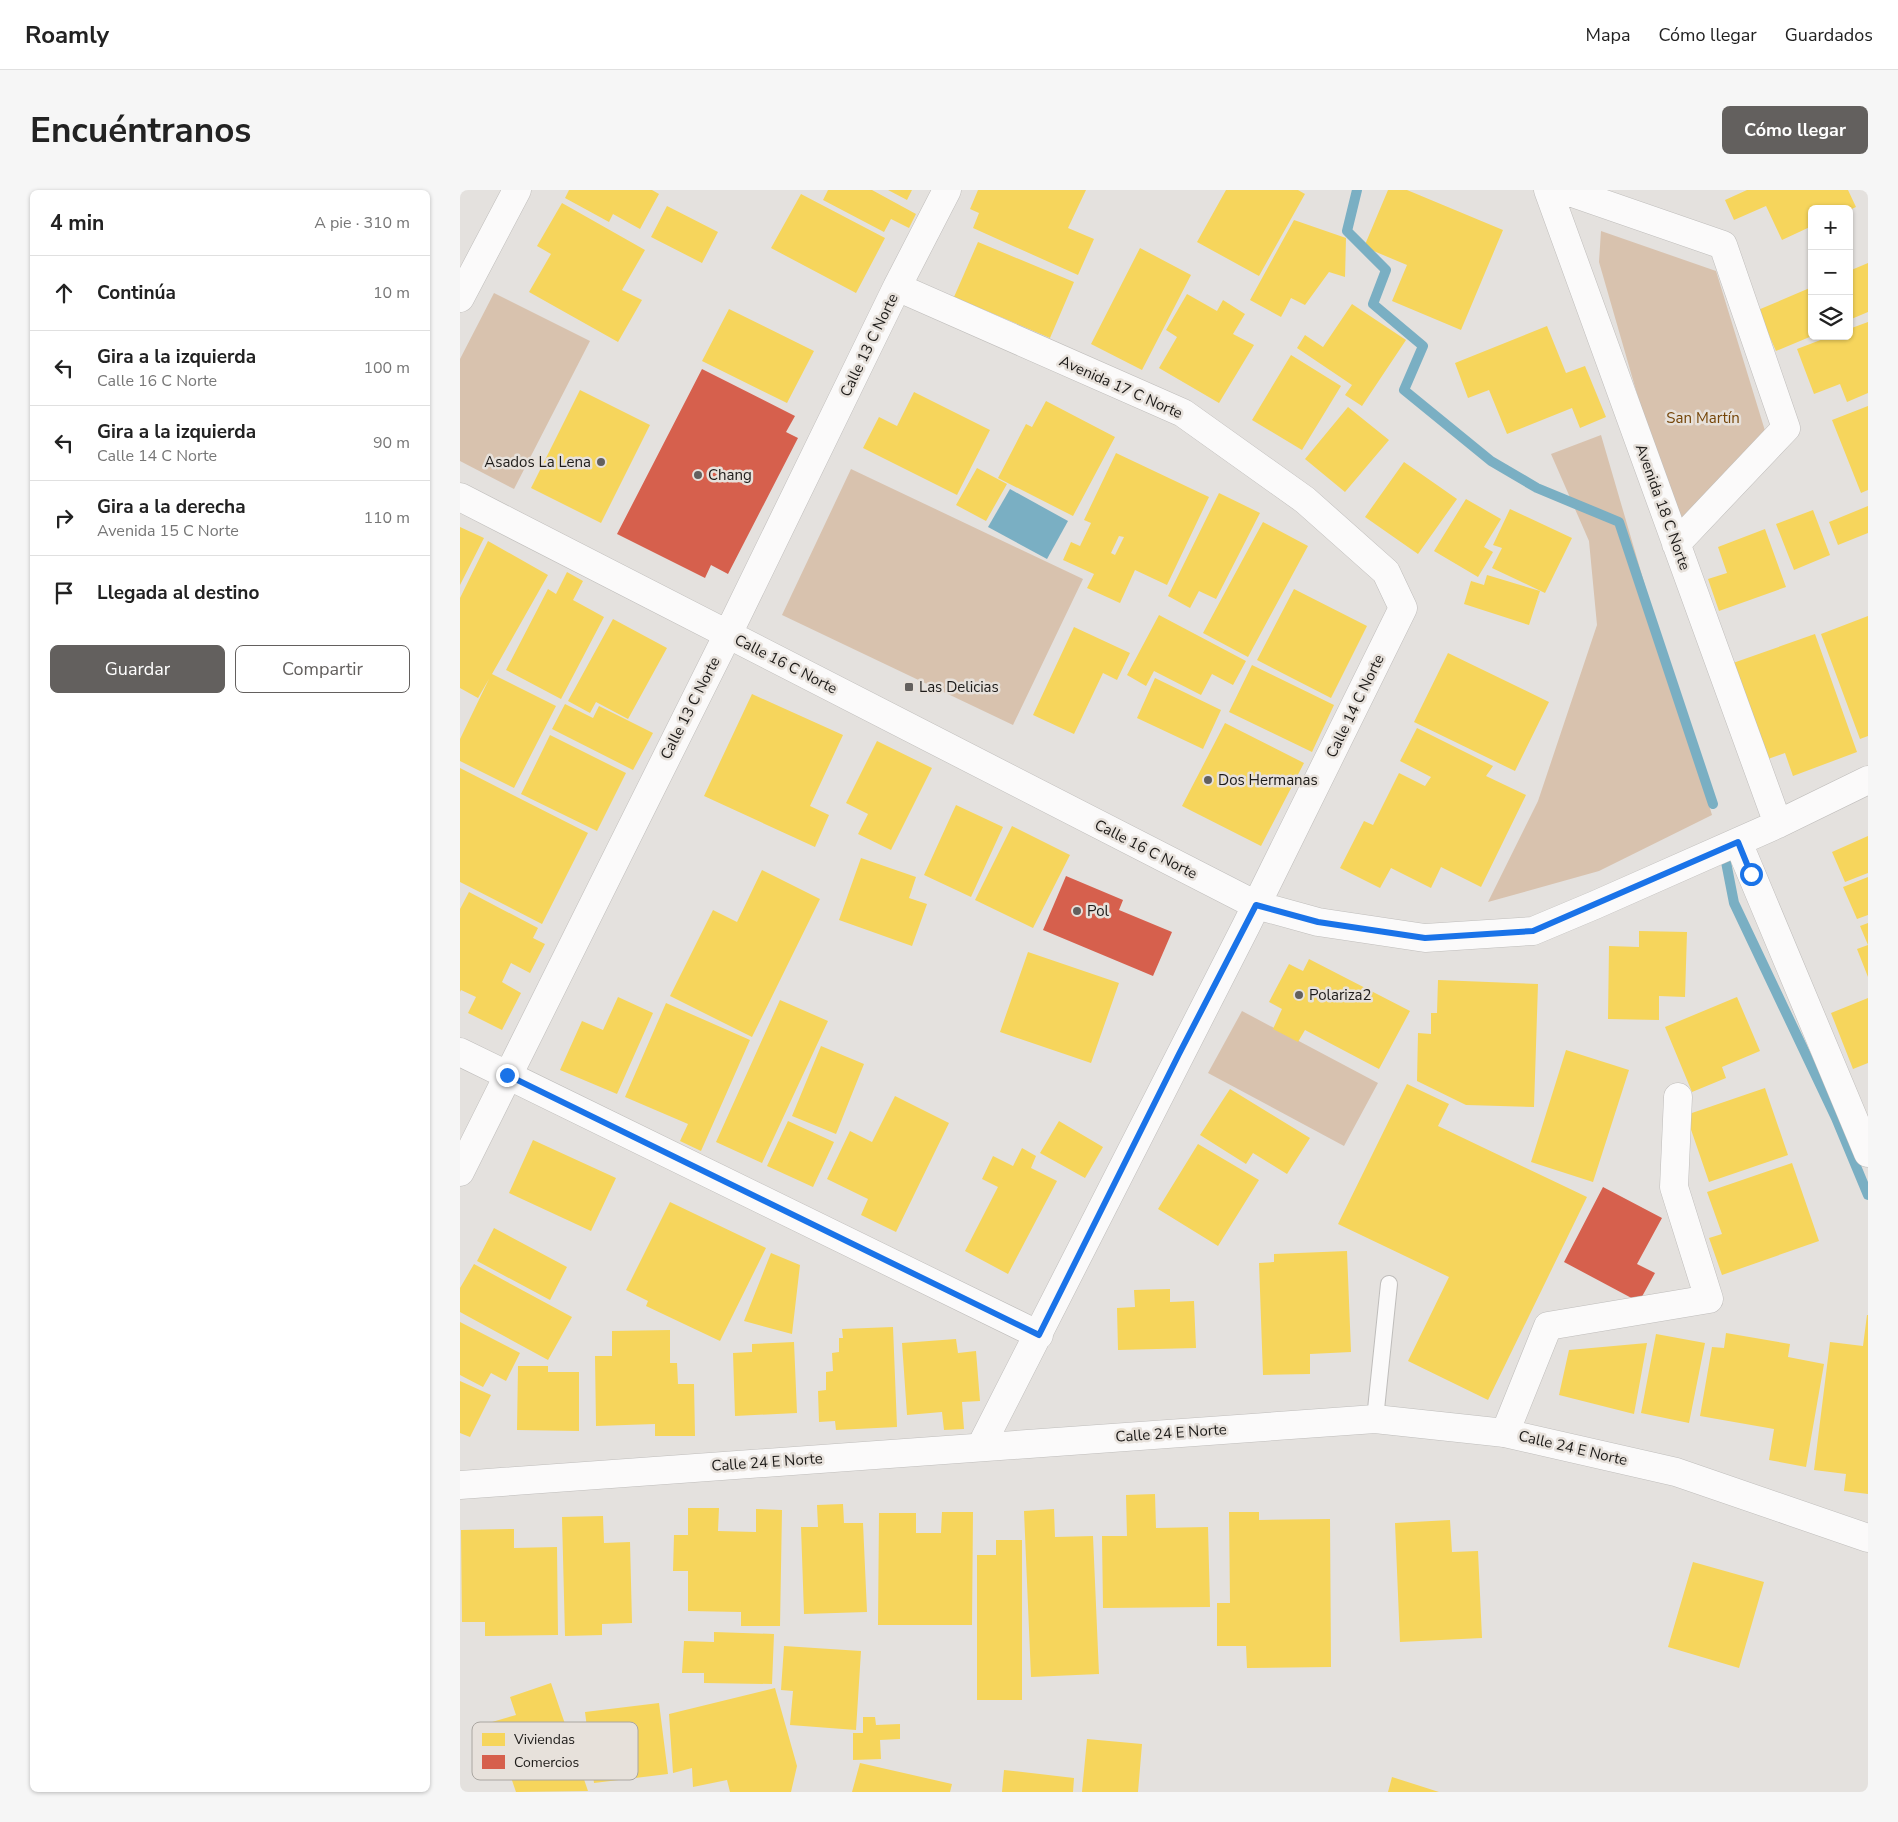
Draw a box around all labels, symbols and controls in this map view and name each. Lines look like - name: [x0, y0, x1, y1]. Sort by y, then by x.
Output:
- text: Roamly: [25, 19, 109, 51]
- text: Mapa: [1586, 23, 1631, 47]
- text: Cómo llegar: [1659, 23, 1757, 47]
- text: Guardados: [1785, 23, 1873, 47]
- button: Cómo llegar: [1722, 106, 1868, 154]
- text: Encuéntranos: [30, 107, 251, 154]
- map controls: [1808, 205, 1853, 340]
- button: +: [1808, 205, 1853, 250]
- text: 4 min: [50, 209, 104, 237]
- text: A pie · 310 m: [314, 212, 410, 234]
- button: −: [1808, 250, 1853, 295]
- icon: ahead: [50, 279, 78, 307]
- text: Continúa: [97, 280, 176, 306]
- text: 10 m: [373, 282, 410, 304]
- street label: Calle 13 C Norte: [835, 290, 903, 400]
- button: layers: [1808, 295, 1853, 340]
- text: Gira a la izquierda: [97, 344, 256, 370]
- street label: Avenida 17 C Norte: [1056, 351, 1186, 423]
- icon: left: [50, 354, 78, 382]
- text: 100 m: [363, 357, 410, 379]
- text: Calle 16 C Norte: [97, 370, 217, 392]
- park label: San Martín: [1666, 408, 1740, 428]
- text: Gira a la izquierda: [97, 419, 256, 445]
- icon: left: [50, 429, 78, 457]
- text: 90 m: [373, 432, 410, 454]
- street label: Avenida 18 C Norte: [1631, 441, 1695, 573]
- text: Calle 14 C Norte: [97, 445, 217, 467]
- place label: Asados La Lena: [484, 452, 591, 472]
- marker: Asados La Lena: [595, 456, 607, 468]
- place label: Chang: [708, 465, 752, 485]
- marker: Chang: [692, 469, 704, 481]
- text: Gira a la derecha: [97, 494, 246, 520]
- icon: right: [50, 504, 78, 532]
- text: 110 m: [363, 507, 410, 529]
- text: Avenida 15 C Norte: [97, 520, 239, 542]
- icon: arrive: [50, 579, 78, 607]
- text: Llegada al destino: [97, 580, 259, 606]
- street label: Calle 16 C Norte: [731, 630, 841, 698]
- button: Guardar: [50, 645, 225, 693]
- button: Compartir: [235, 645, 410, 693]
- street label: Calle 14 C Norte: [1321, 651, 1389, 761]
- street label: Calle 13 C Norte: [656, 653, 724, 763]
- place label: Las Delicias: [919, 677, 999, 697]
- marker: Las Delicias: [903, 681, 915, 693]
- place label: Dos Hermanas: [1218, 770, 1318, 790]
- marker: Dos Hermanas: [1202, 774, 1214, 786]
- street label: Calle 16 C Norte: [1091, 815, 1201, 883]
- route start: [1740, 863, 1763, 886]
- place label: Pol: [1087, 901, 1109, 921]
- marker: Pol: [1071, 905, 1083, 917]
- place label: Polariza2: [1309, 985, 1372, 1005]
- marker: Polariza2: [1293, 989, 1305, 1001]
- route end: [496, 1064, 519, 1087]
- street label: Calle 24 E Norte: [1115, 1419, 1227, 1447]
- street label: Calle 24 E Norte: [1517, 1426, 1629, 1470]
- street label: Calle 24 E Norte: [711, 1448, 823, 1476]
- legend: [472, 1722, 638, 1780]
- text: Viviendas: [513, 1730, 575, 1749]
- text: Comercios: [514, 1753, 580, 1772]

